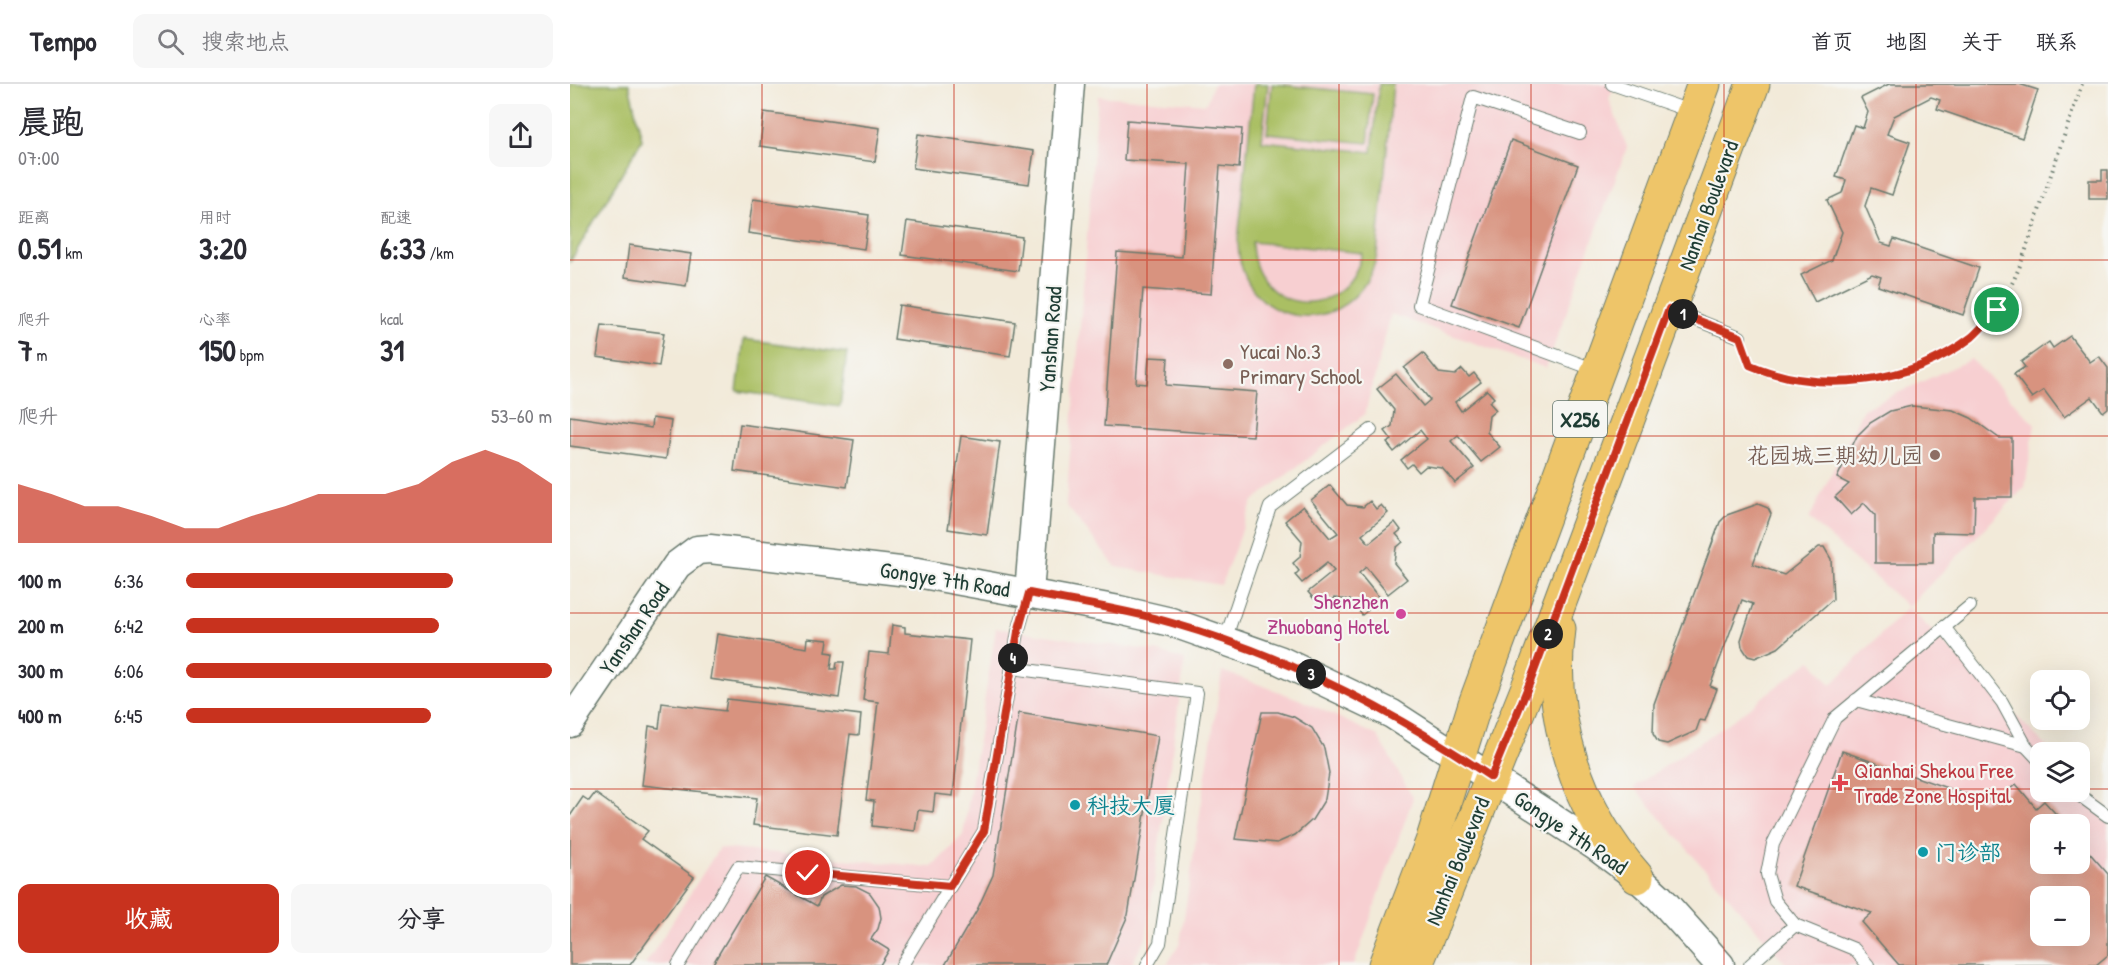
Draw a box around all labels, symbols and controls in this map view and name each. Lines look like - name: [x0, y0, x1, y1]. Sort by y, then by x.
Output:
- search box: [133, 14, 553, 68]
- text: Tempo: [30, 22, 97, 60]
- icon: search: [154, 25, 187, 58]
- text: 搜索地点: [202, 26, 290, 56]
- text: 首页: [1811, 27, 1853, 56]
- text: 地图: [1886, 27, 1928, 56]
- text: 关于: [1961, 27, 2003, 56]
- text: 联系: [2036, 27, 2078, 56]
- text: 晨跑: [18, 99, 84, 143]
- button: share: [489, 104, 552, 167]
- street label: Nanhai Boulevard: [1671, 136, 1746, 274]
- text: 07:00: [18, 144, 59, 171]
- text: 距离: [18, 206, 50, 228]
- text: 用时: [199, 206, 231, 228]
- text: 配速: [380, 206, 412, 228]
- text: 0.51: [18, 228, 61, 268]
- text: 3:20: [199, 228, 247, 268]
- text: 6:33: [380, 228, 426, 268]
- text: km: [61, 242, 83, 264]
- text: /km: [426, 242, 454, 264]
- pin: [1971, 284, 2022, 335]
- street label: Yanshan Road: [1031, 285, 1069, 393]
- icon: arrive: [1980, 293, 2013, 326]
- pin: 1: [1668, 299, 1698, 329]
- text: 1: [1680, 303, 1686, 325]
- text: 爬升: [18, 308, 50, 330]
- text: 心率: [199, 308, 231, 330]
- text: kcal: [380, 308, 403, 330]
- text: 7: [18, 330, 33, 370]
- text: 150: [199, 330, 236, 370]
- text: 31: [380, 330, 404, 370]
- place label: Yucai No.3 Primary School: [1240, 336, 1362, 391]
- text: m: [33, 344, 47, 366]
- text: bpm: [236, 344, 264, 366]
- marker: Yucai No.3 Primary School: [1221, 357, 1235, 371]
- road number: X256: [1553, 401, 1607, 437]
- text: 爬升: [18, 402, 58, 429]
- text: 53–60 m: [491, 402, 552, 429]
- place label: 花园城三期幼儿园: [1747, 440, 1923, 470]
- marker: 花园城三期幼儿园: [1928, 448, 1942, 462]
- street label: Gongye 7th Road: [878, 554, 1012, 604]
- text: 100 m: [18, 567, 61, 594]
- text: 6:36: [114, 567, 144, 594]
- street label: Yanshan Road: [592, 575, 676, 680]
- place label: Shenzhen Zhuobang Hotel: [1267, 586, 1389, 641]
- marker: Shenzhen Zhuobang Hotel: [1394, 607, 1408, 621]
- text: 200 m: [18, 612, 63, 639]
- text: 6:42: [114, 612, 143, 639]
- pin: 2: [1533, 619, 1563, 649]
- text: 2: [1544, 623, 1552, 645]
- pin: 4: [998, 643, 1028, 673]
- text: 4: [1010, 647, 1016, 669]
- text: 300 m: [18, 657, 63, 684]
- text: 6:06: [114, 657, 144, 684]
- pin: 3: [1296, 659, 1326, 689]
- text: 3: [1307, 663, 1315, 685]
- map controls: [2030, 670, 2090, 946]
- button: locate: [2030, 670, 2090, 730]
- text: 400 m: [18, 702, 62, 729]
- text: 6:45: [114, 702, 143, 729]
- button: layers: [2030, 742, 2090, 802]
- place label: Qianhai Shekou Free Trade Zone Hospital: [1854, 755, 2014, 810]
- marker: Qianhai Shekou Free Trade Zone Hospital: [1831, 774, 1849, 792]
- street label: Gongye 7th Road: [1508, 783, 1634, 881]
- place label: 科技大厦: [1087, 790, 1175, 820]
- street label: Nanhai Boulevard: [1418, 792, 1497, 930]
- marker: 科技大厦: [1068, 798, 1082, 812]
- button: +: [2030, 814, 2090, 874]
- place label: 门诊部: [1935, 837, 2001, 867]
- marker: 门诊部: [1916, 845, 1930, 859]
- pin: [782, 847, 833, 898]
- icon: check: [791, 856, 824, 889]
- button: 收藏: [18, 884, 279, 953]
- button: 分享: [291, 884, 552, 953]
- button: −: [2030, 886, 2090, 946]

